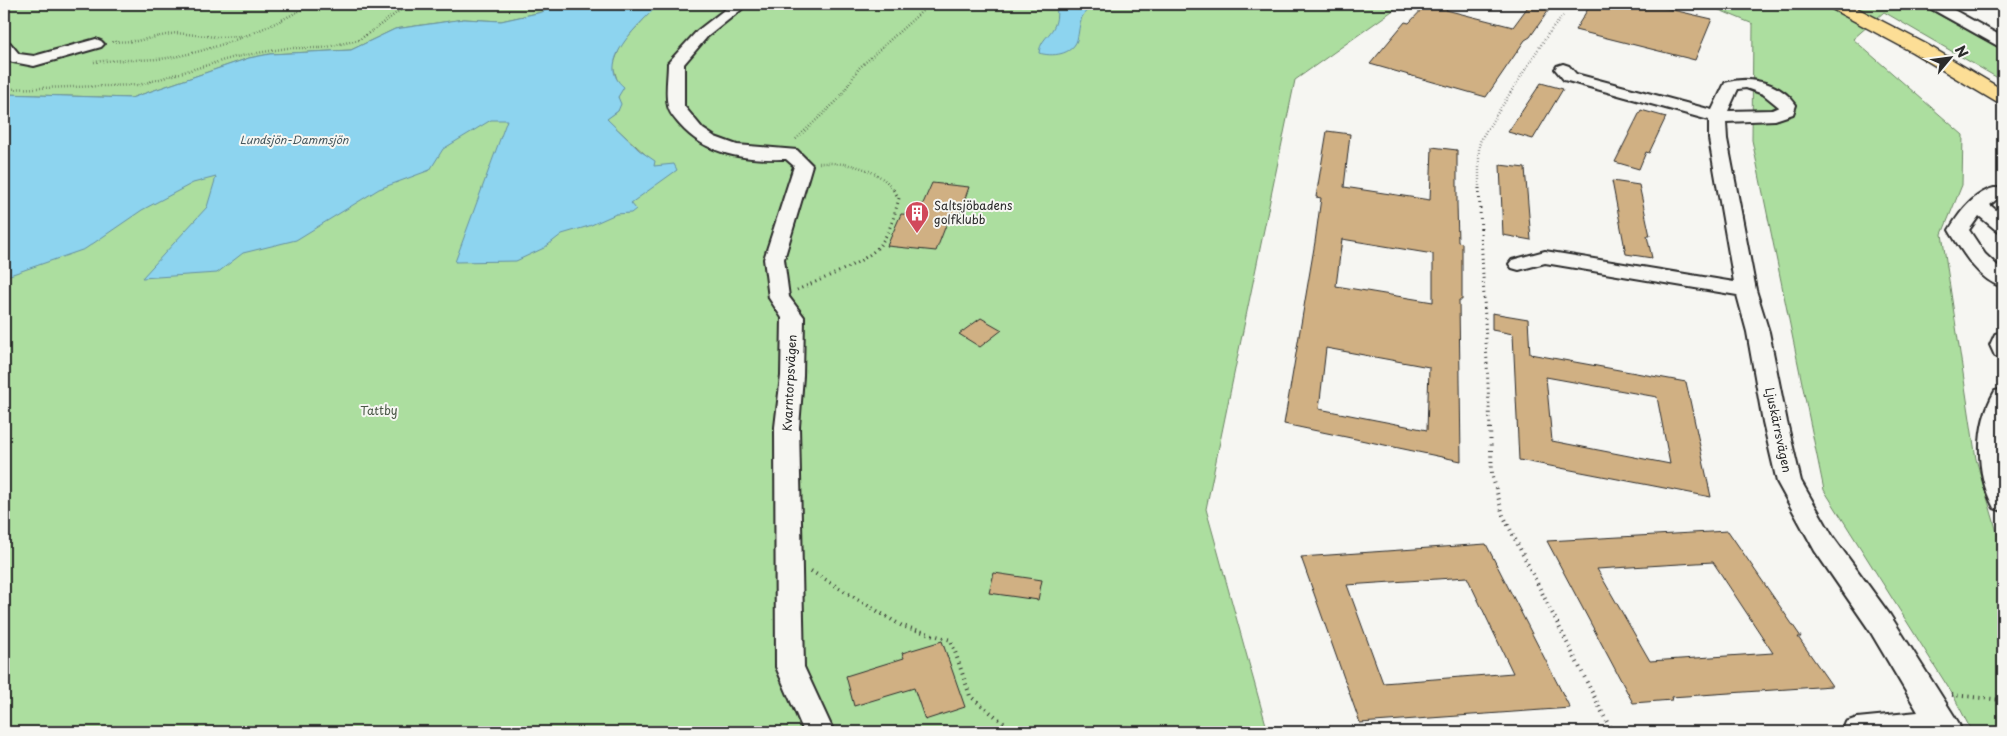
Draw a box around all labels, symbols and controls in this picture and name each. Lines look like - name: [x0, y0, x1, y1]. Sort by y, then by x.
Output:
- north arrow: [1924, 32, 1974, 82]
- text: N: [1950, 42, 1974, 61]
- water label: Lundsjön-Dammsjön: [240, 131, 349, 148]
- place label: Saltsjöbadens golfklubb: [934, 196, 1013, 228]
- building icon: Saltsjöbadens golfklubb: [904, 200, 930, 234]
- street label: Kvarntorpsvägen: [777, 334, 801, 432]
- street label: Ljuskärrsvägen: [1761, 385, 1797, 474]
- park label: Tattby: [360, 401, 398, 419]

